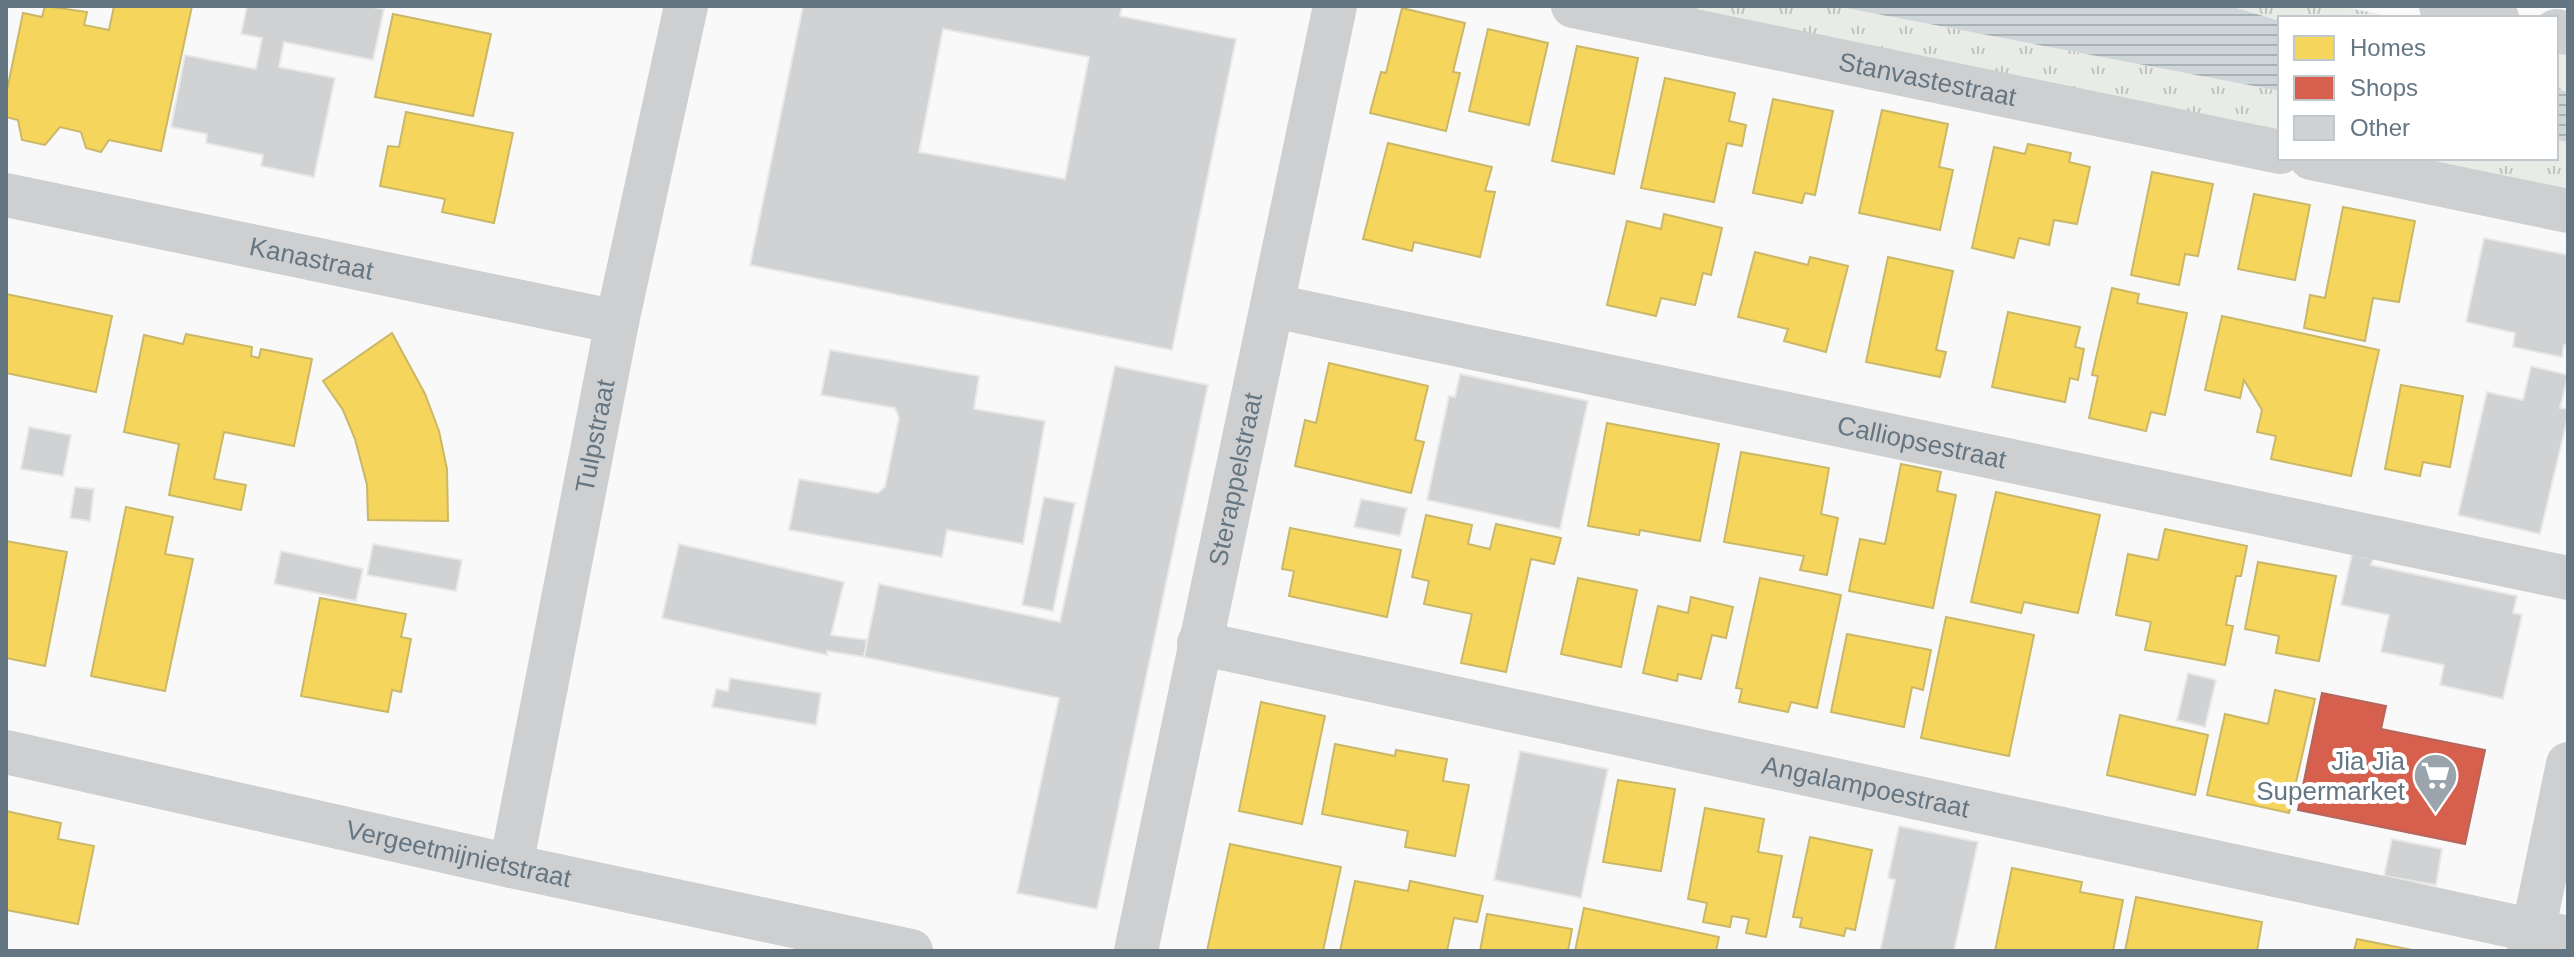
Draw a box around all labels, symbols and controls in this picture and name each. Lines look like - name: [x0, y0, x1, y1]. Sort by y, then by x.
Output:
- legend: [2278, 16, 2558, 160]
- text: Homes: [2350, 34, 2426, 61]
- street label: Stanvastestraat: [1836, 46, 2020, 112]
- text: Shops: [2350, 74, 2418, 101]
- text: Other: [2350, 114, 2410, 141]
- street label: Kanastraat: [247, 231, 377, 286]
- street label: Tulpstraat: [569, 376, 621, 495]
- street label: Sterappelstraat: [1202, 389, 1268, 569]
- street label: Calliopsestraat: [1835, 410, 2010, 475]
- place label: Jia Jia Supermarket: [2256, 746, 2406, 806]
- street label: Angalampoestraat: [1759, 750, 1973, 824]
- supermarket icon: Jia Jia Supermarket: [2412, 752, 2460, 815]
- street label: Vergeetmijnietstraat: [343, 814, 575, 894]

